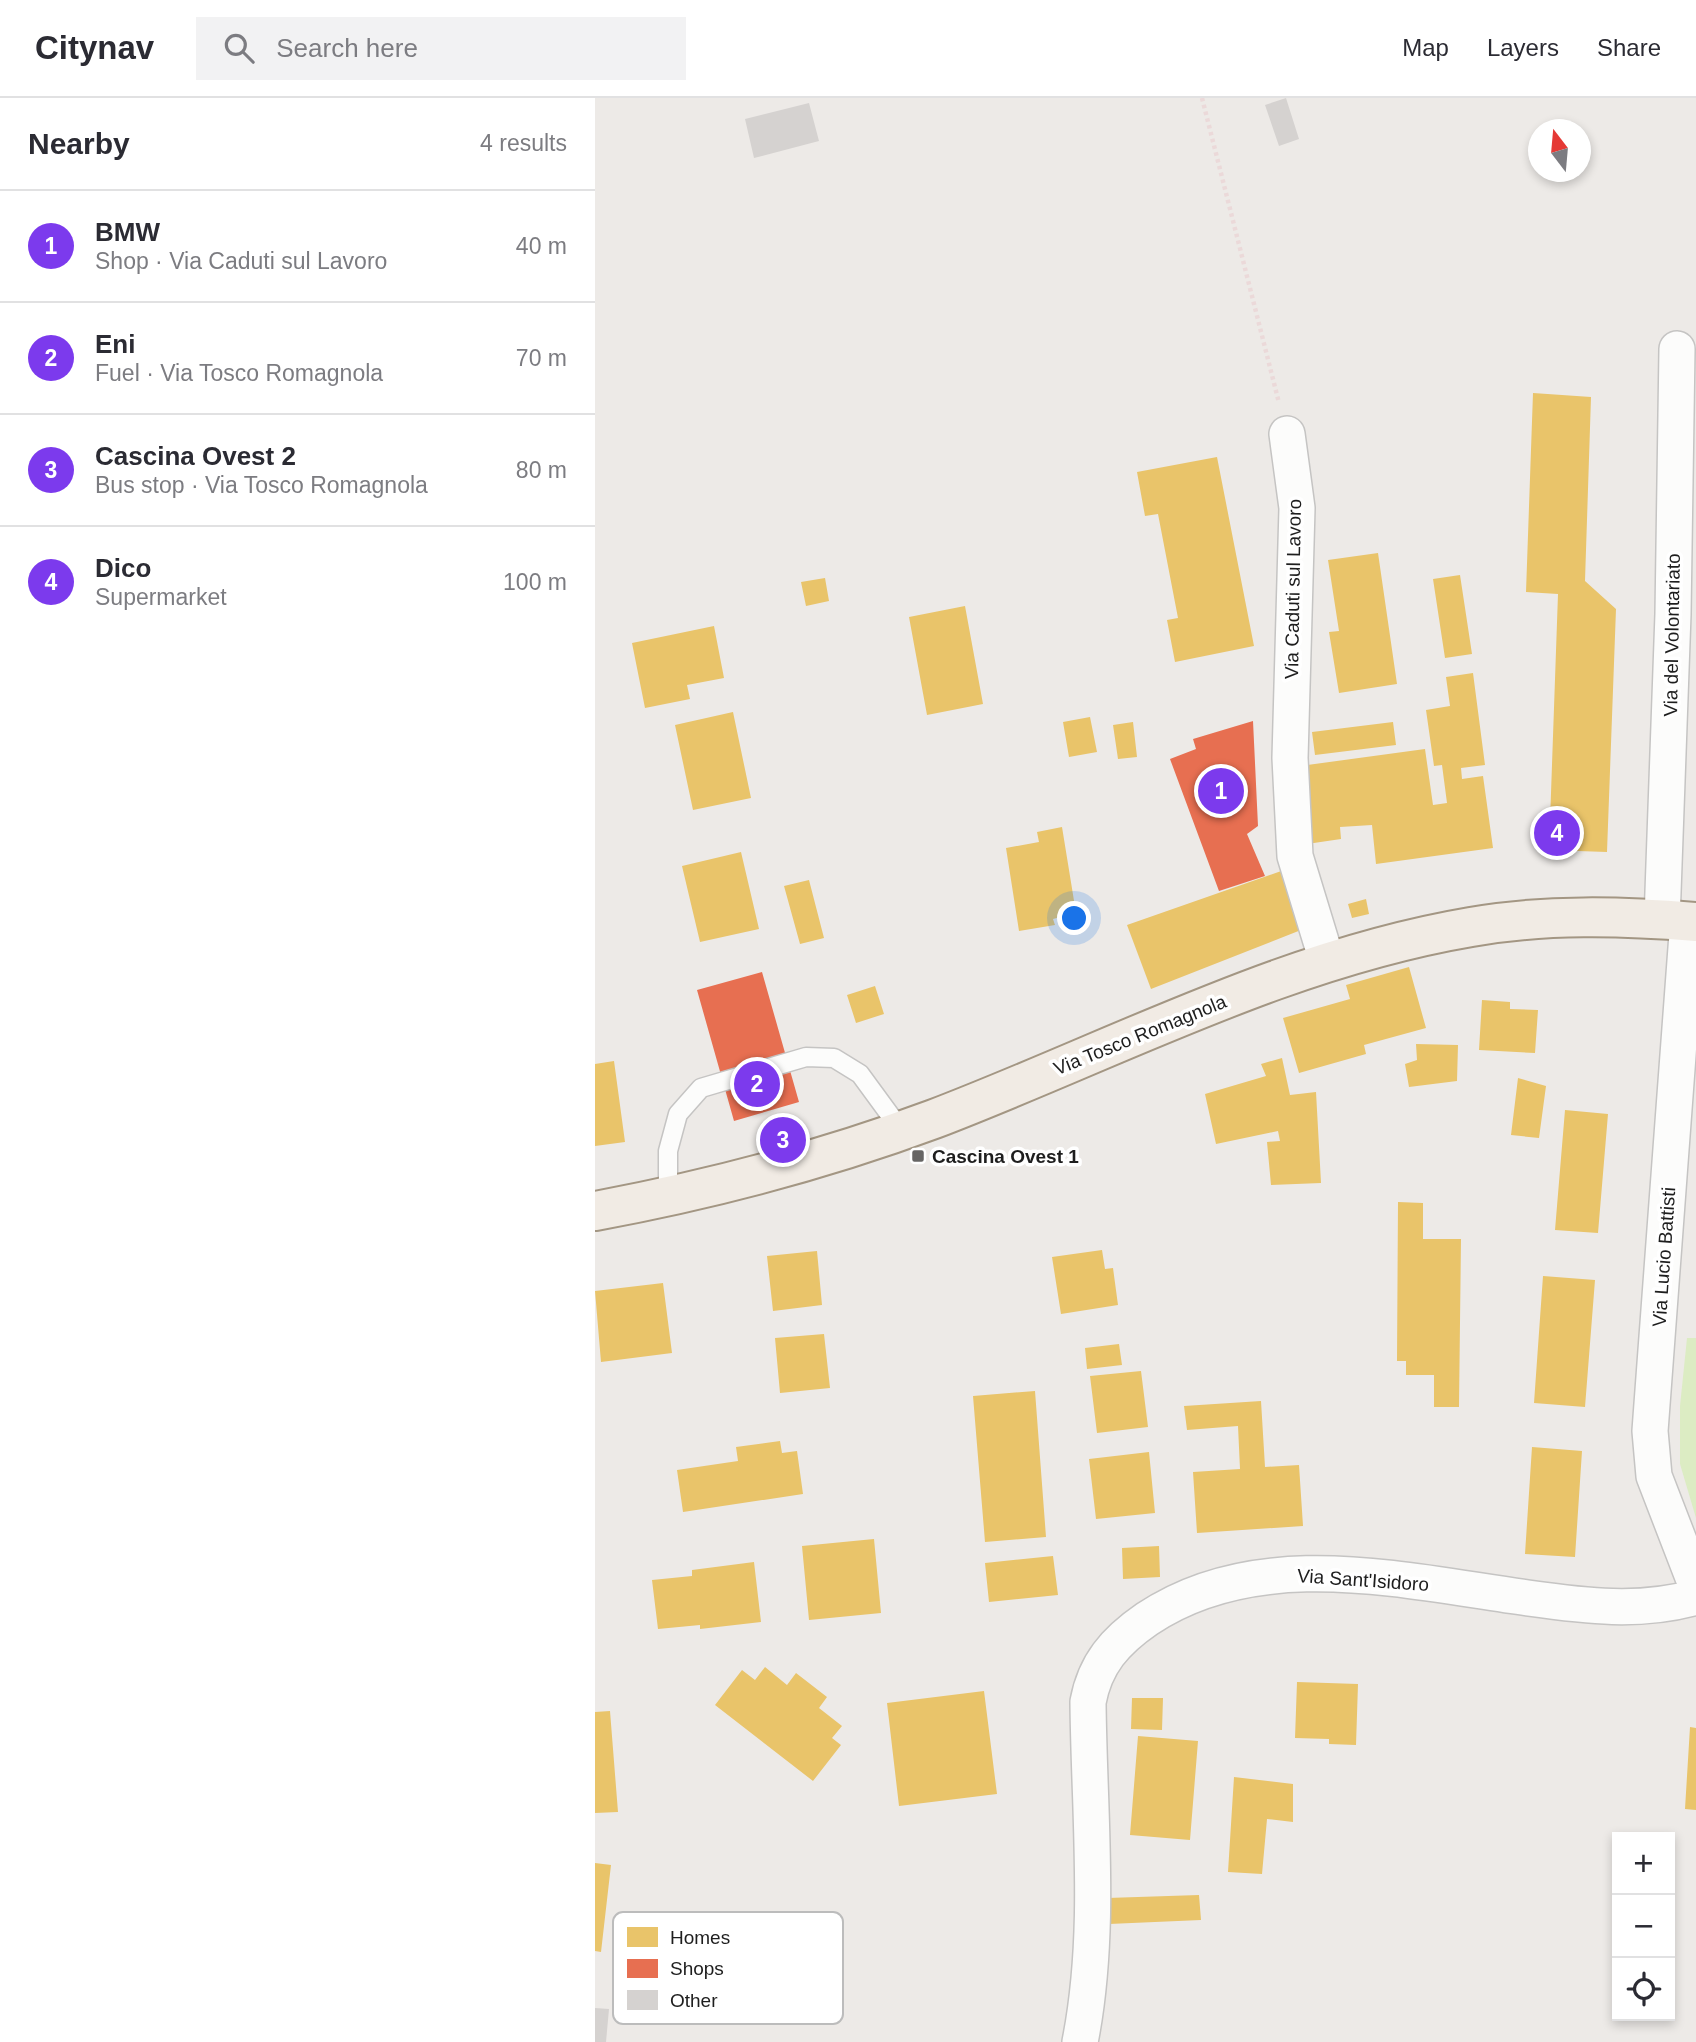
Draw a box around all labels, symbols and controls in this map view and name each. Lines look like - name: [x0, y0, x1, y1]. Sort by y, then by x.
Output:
- search box: [196, 17, 686, 80]
- text: Citynav: [35, 29, 154, 66]
- icon: search: [220, 29, 258, 67]
- text: Search here: [276, 33, 418, 63]
- text: Map: [1402, 34, 1449, 61]
- text: Layers: [1487, 34, 1559, 61]
- text: Share: [1597, 34, 1661, 61]
- north arrow: [1528, 119, 1591, 182]
- text: Nearby: [28, 127, 130, 160]
- text: 4 results: [480, 130, 567, 156]
- text: BMW: [95, 217, 160, 247]
- text: 1: [45, 233, 57, 259]
- text: 40 m: [516, 233, 567, 259]
- text: Shop · Via Caduti sul Lavoro: [95, 248, 387, 274]
- text: Eni: [95, 329, 135, 359]
- text: 2: [45, 345, 57, 371]
- text: 70 m: [516, 345, 567, 371]
- text: Fuel · Via Tosco Romagnola: [95, 360, 383, 386]
- text: Cascina Ovest 2: [95, 441, 296, 471]
- text: 3: [45, 457, 57, 483]
- text: 80 m: [516, 457, 567, 483]
- text: Bus stop · Via Tosco Romagnola: [95, 472, 428, 498]
- street label: Via Caduti sul Lavoro: [1281, 499, 1305, 679]
- text: Dico: [95, 553, 151, 583]
- street label: Via del Volontariato: [1660, 553, 1684, 717]
- text: 4: [45, 569, 57, 595]
- text: 100 m: [503, 569, 567, 595]
- text: Supermarket: [95, 584, 227, 610]
- pin: 1: [1198, 765, 1244, 817]
- pin: 4: [1534, 807, 1580, 859]
- your location: [1057, 901, 1091, 935]
- street label: Via Tosco Romagnola: [1051, 991, 1230, 1079]
- pin: 2: [734, 1058, 780, 1110]
- pin: 3: [760, 1114, 806, 1166]
- place label: Cascina Ovest 1: [932, 1146, 1079, 1167]
- marker: Cascina Ovest 1: [910, 1148, 926, 1164]
- street label: Via Lucio Battisti: [1649, 1186, 1679, 1328]
- street label: Via Sant'Isidoro: [1296, 1565, 1430, 1595]
- map controls: [1612, 1832, 1675, 2021]
- button: +: [1612, 1832, 1675, 1895]
- button: −: [1612, 1895, 1675, 1958]
- legend: [613, 1912, 843, 2024]
- text: Homes: [670, 1927, 730, 1948]
- text: Shops: [670, 1958, 724, 1979]
- button: locate: [1612, 1958, 1675, 2021]
- text: Other: [670, 1990, 718, 2011]

